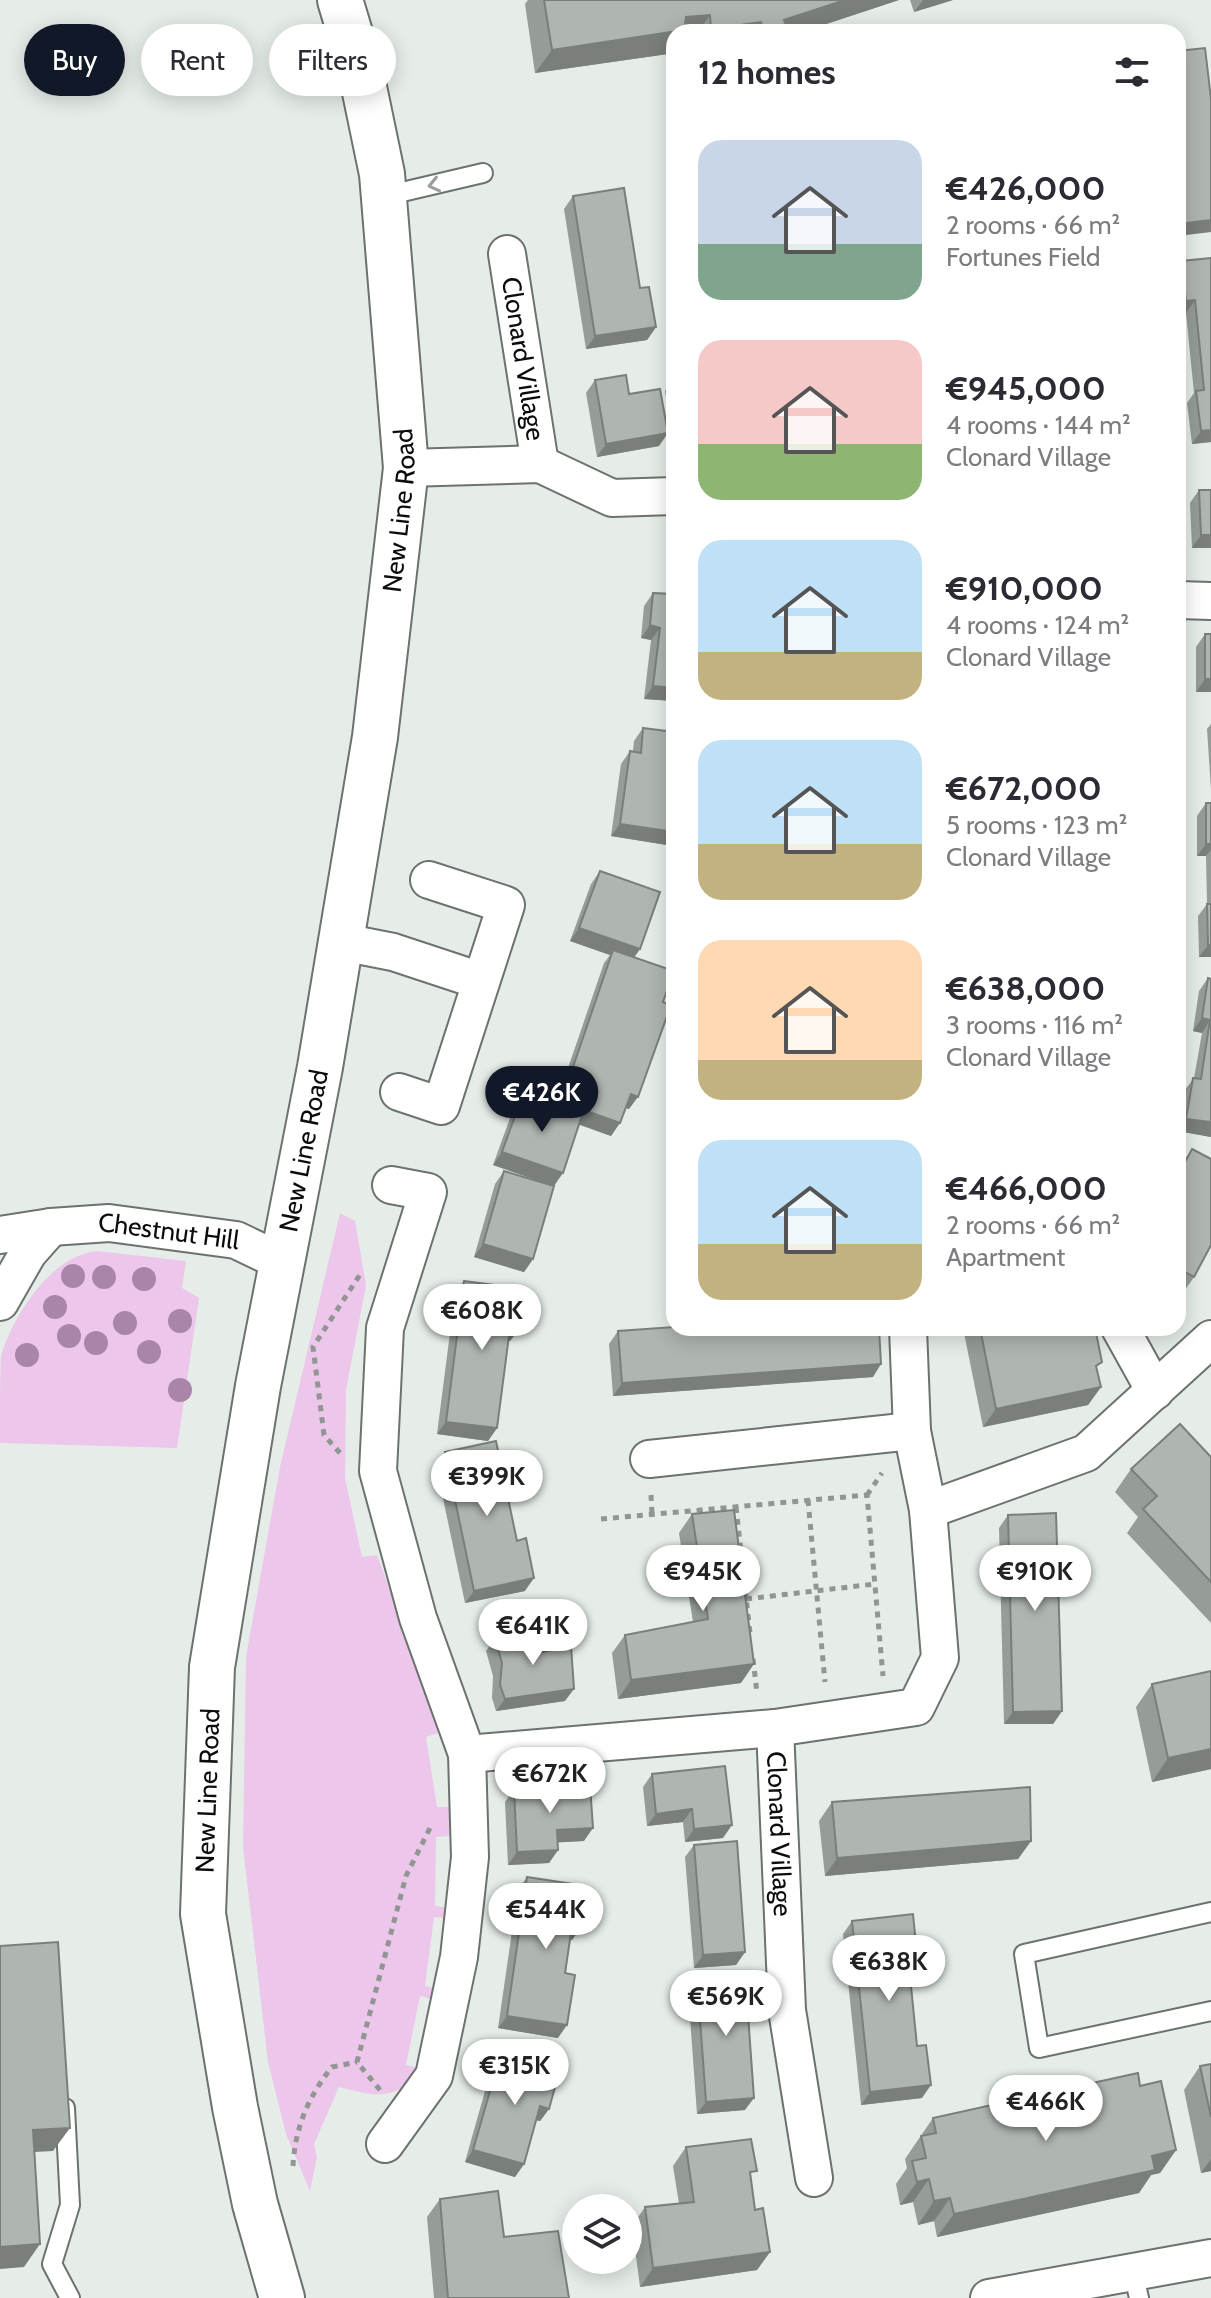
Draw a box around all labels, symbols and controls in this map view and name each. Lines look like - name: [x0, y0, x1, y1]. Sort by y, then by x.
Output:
- chip: Buy: [24, 24, 125, 96]
- chip: Rent: [141, 24, 253, 96]
- chip: Filters: [269, 24, 396, 96]
- icon: filters: [1110, 50, 1154, 94]
- text: 12 homes: [698, 51, 836, 93]
- text: €426,000: [946, 167, 1106, 209]
- icon: home: [762, 172, 858, 268]
- one-way arrow: [428, 176, 441, 193]
- text: 2 rooms · 66 m²: [946, 209, 1120, 241]
- text: Fortunes Field: [946, 241, 1101, 273]
- street label: Clonard Village: [495, 275, 552, 443]
- text: €945,000: [946, 367, 1106, 409]
- icon: home: [762, 372, 858, 468]
- text: 4 rooms · 144 m²: [946, 409, 1131, 441]
- street label: New Line Road: [376, 427, 422, 594]
- text: Clonard Village: [946, 441, 1111, 473]
- text: €910,000: [946, 567, 1103, 609]
- icon: home: [762, 572, 858, 668]
- text: 4 rooms · 124 m²: [946, 609, 1129, 641]
- text: Clonard Village: [946, 641, 1111, 673]
- text: €672,000: [946, 767, 1102, 809]
- icon: home: [762, 772, 858, 868]
- text: 5 rooms · 123 m²: [946, 809, 1127, 841]
- text: Clonard Village: [946, 841, 1111, 873]
- text: €638,000: [946, 967, 1105, 1009]
- icon: home: [762, 972, 858, 1068]
- text: 3 rooms · 116 m²: [946, 1009, 1123, 1041]
- text: Clonard Village: [946, 1041, 1111, 1073]
- pin: €426K: [486, 1066, 598, 1134]
- street label: New Line Road: [272, 1067, 335, 1235]
- text: €426K: [503, 1076, 581, 1108]
- text: €466,000: [946, 1167, 1107, 1209]
- icon: home: [762, 1172, 858, 1268]
- street label: Chestnut Hill: [97, 1207, 241, 1256]
- text: 2 rooms · 66 m²: [946, 1209, 1120, 1241]
- text: Apartment: [946, 1241, 1065, 1273]
- pin: €608K: [426, 1284, 538, 1352]
- text: €608K: [441, 1294, 523, 1326]
- pin: €399K: [431, 1450, 543, 1518]
- text: €399K: [449, 1460, 525, 1492]
- pin: €945K: [647, 1545, 759, 1613]
- pin: €910K: [979, 1545, 1091, 1613]
- text: €945K: [664, 1555, 742, 1587]
- text: €910K: [997, 1555, 1073, 1587]
- pin: €641K: [477, 1599, 589, 1667]
- text: €641K: [496, 1609, 570, 1641]
- street label: New Line Road: [189, 1708, 226, 1873]
- pin: €672K: [494, 1747, 606, 1815]
- street label: Clonard Village: [760, 1751, 799, 1917]
- text: €672K: [513, 1757, 587, 1789]
- pin: €544K: [490, 1883, 602, 1951]
- text: €544K: [506, 1893, 586, 1925]
- pin: €638K: [833, 1935, 945, 2003]
- text: €638K: [850, 1945, 928, 1977]
- pin: €569K: [670, 1970, 782, 2038]
- text: €569K: [688, 1980, 764, 2012]
- pin: €315K: [459, 2039, 571, 2107]
- text: €315K: [480, 2049, 550, 2081]
- pin: €466K: [990, 2075, 1102, 2143]
- text: €466K: [1007, 2085, 1085, 2117]
- map controls: [562, 2194, 642, 2274]
- button: layers: [562, 2194, 642, 2274]

